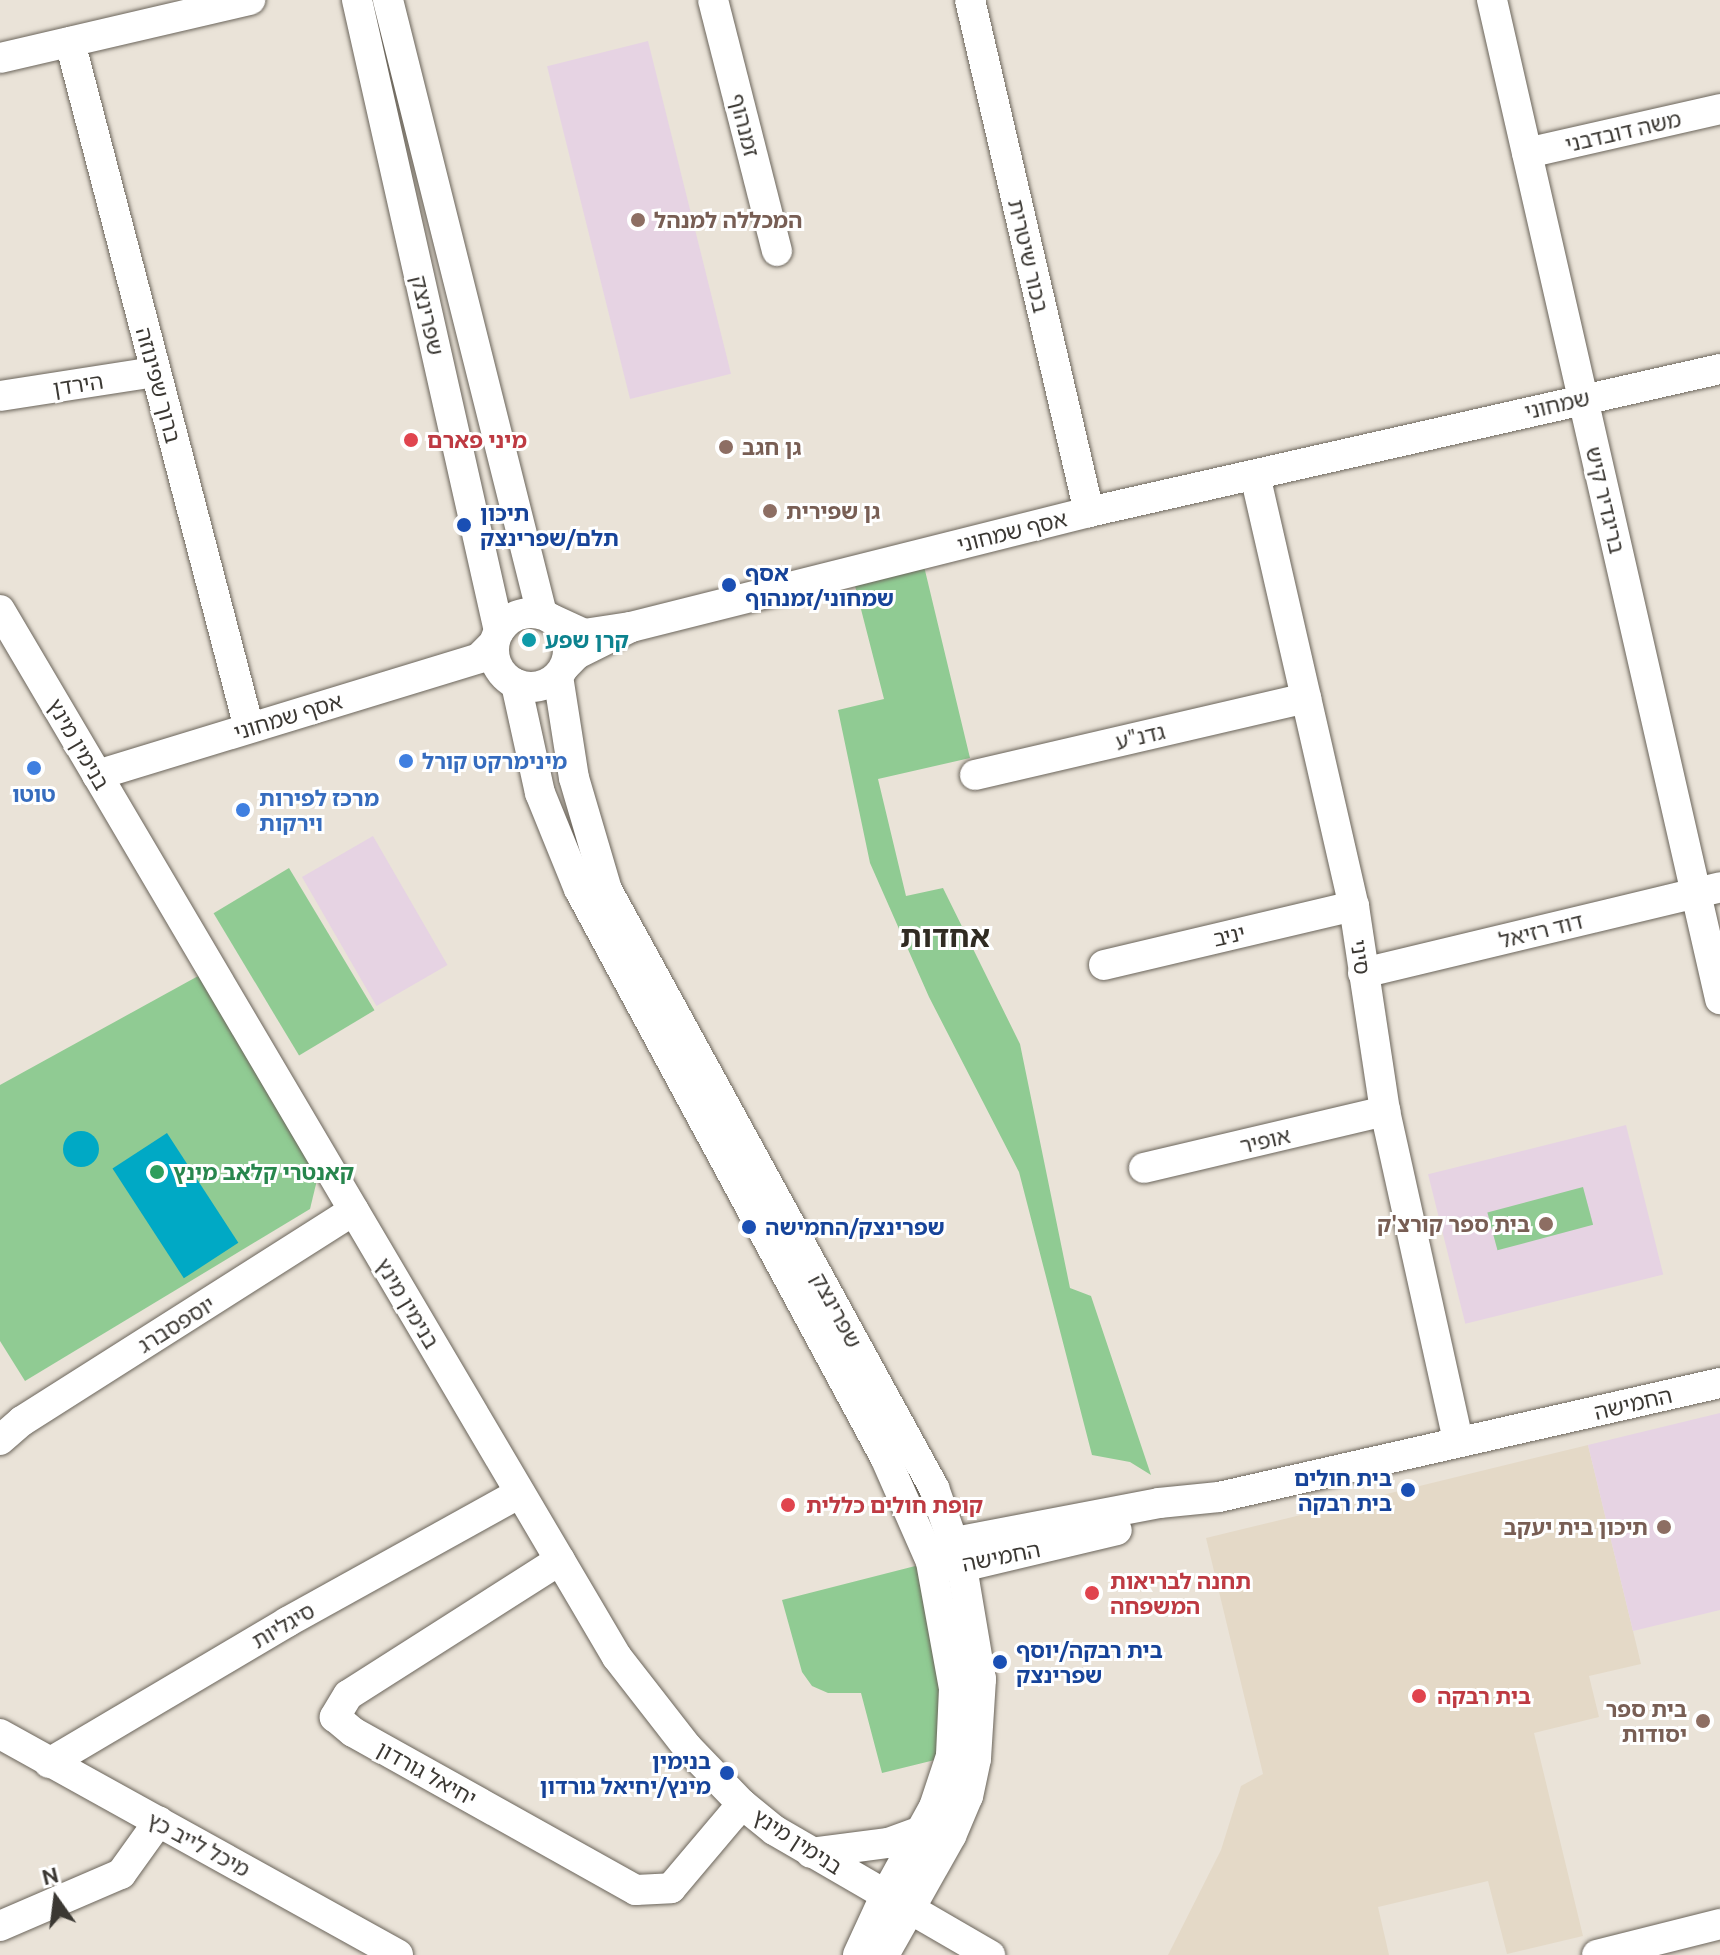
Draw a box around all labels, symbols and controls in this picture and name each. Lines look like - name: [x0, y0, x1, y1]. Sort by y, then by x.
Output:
- street label: זמנהוף: [724, 91, 766, 159]
- street label: משה דובדבני: [1562, 105, 1684, 157]
- street label: בכור שיטרית: [1003, 197, 1055, 315]
- place label: המכללה למנהל: [654, 207, 803, 233]
- marker: המכללה למנהל: [629, 211, 647, 229]
- street label: שפרינצק: [406, 272, 450, 358]
- street label: ברוך שפינוזה: [131, 324, 187, 446]
- street label: הירדן: [51, 367, 105, 401]
- street label: שמחוני: [1522, 384, 1592, 424]
- place label: מיני פארם: [427, 427, 527, 453]
- marker: מיני פארם: [402, 431, 420, 449]
- place label: גן חגב: [742, 434, 801, 460]
- marker: גן חגב: [717, 438, 735, 456]
- street label: בריגדיר קיש: [1581, 444, 1631, 556]
- place label: גן שפירית: [786, 498, 880, 524]
- place label: תיכון תלם/שפרינצק: [480, 499, 619, 550]
- marker: גן שפירית: [761, 502, 779, 520]
- street label: אסף שמחוני: [954, 505, 1070, 557]
- marker: תיכון תלם/שפרינצק: [455, 516, 473, 534]
- place label: אסף שמחוני/זמנהוף: [745, 559, 894, 610]
- marker: אסף שמחוני/זמנהוף: [720, 576, 738, 594]
- place label: קרן שפע: [545, 627, 629, 653]
- marker: קרן שפע: [520, 631, 538, 649]
- street label: אסף שמחוני: [230, 687, 346, 745]
- street label: בנימין מינץ: [42, 694, 116, 794]
- street label: גדנ"ע: [1113, 717, 1167, 755]
- place label: מינימרקט קורל: [422, 748, 567, 774]
- marker: מינימרקט קורל: [397, 752, 415, 770]
- marker: טוטו: [25, 759, 43, 777]
- place label: טוטו: [12, 781, 56, 807]
- place label: מרכז לפירות וירקות: [259, 784, 379, 836]
- marker: מרכז לפירות וירקות: [234, 801, 252, 819]
- street label: דוד רזיאל: [1496, 907, 1586, 953]
- district label: אחדות: [900, 918, 990, 954]
- street label: יניב: [1210, 919, 1248, 951]
- street label: סיני: [1345, 938, 1377, 976]
- street label: אופיר: [1237, 1121, 1293, 1159]
- place label: קאנטרי קלאב מינץ: [173, 1159, 354, 1185]
- marker: קאנטרי קלאב מינץ: [148, 1163, 166, 1181]
- place label: בית ספר קורצ'ק: [1377, 1211, 1530, 1237]
- place label: שפרינצק/החמישה: [765, 1214, 945, 1240]
- marker: בית ספר קורצ'ק: [1537, 1215, 1555, 1233]
- marker: שפרינצק/החמישה: [740, 1218, 758, 1236]
- street label: בנימין מינץ: [371, 1253, 445, 1353]
- street label: שפרינצק: [806, 1268, 868, 1352]
- street label: יוספסברג: [133, 1290, 219, 1358]
- street label: החמישה: [1591, 1381, 1675, 1425]
- place label: בית חולים בית רבקה: [1294, 1464, 1392, 1516]
- marker: בית חולים בית רבקה: [1399, 1481, 1417, 1499]
- place label: קופת חולים כללית: [806, 1492, 983, 1518]
- marker: קופת חולים כללית: [777, 1494, 799, 1516]
- place label: תיכון בית יעקב: [1504, 1514, 1648, 1540]
- marker: תיכון בית יעקב: [1655, 1518, 1673, 1536]
- street label: החמישה: [960, 1535, 1042, 1577]
- place label: תחנה לבריאות המשפחה: [1110, 1567, 1251, 1618]
- marker: תחנה לבריאות המשפחה: [1081, 1582, 1103, 1604]
- street label: סיגליות: [247, 1597, 319, 1653]
- place label: בית רבקה/יוסף שפרינצק: [1016, 1636, 1163, 1688]
- marker: בית רבקה/יוסף שפרינצק: [991, 1653, 1009, 1671]
- place label: בית רבקה: [1437, 1683, 1531, 1709]
- marker: בית רבקה: [1408, 1685, 1430, 1707]
- place label: בית ספר יסודות: [1605, 1695, 1687, 1746]
- marker: בית ספר יסודות: [1694, 1712, 1712, 1730]
- street label: יחיאל גורדון: [373, 1735, 481, 1811]
- place label: בנימין מינץ/יחיאל גורדון: [540, 1747, 711, 1798]
- marker: בנימין מינץ/יחיאל גורדון: [718, 1764, 736, 1782]
- street label: בנימין מינץ: [748, 1802, 848, 1880]
- street label: מיכל לייב כץ: [143, 1806, 255, 1882]
- north arrow: [16, 1859, 96, 1939]
- text: N: [39, 1861, 61, 1889]

